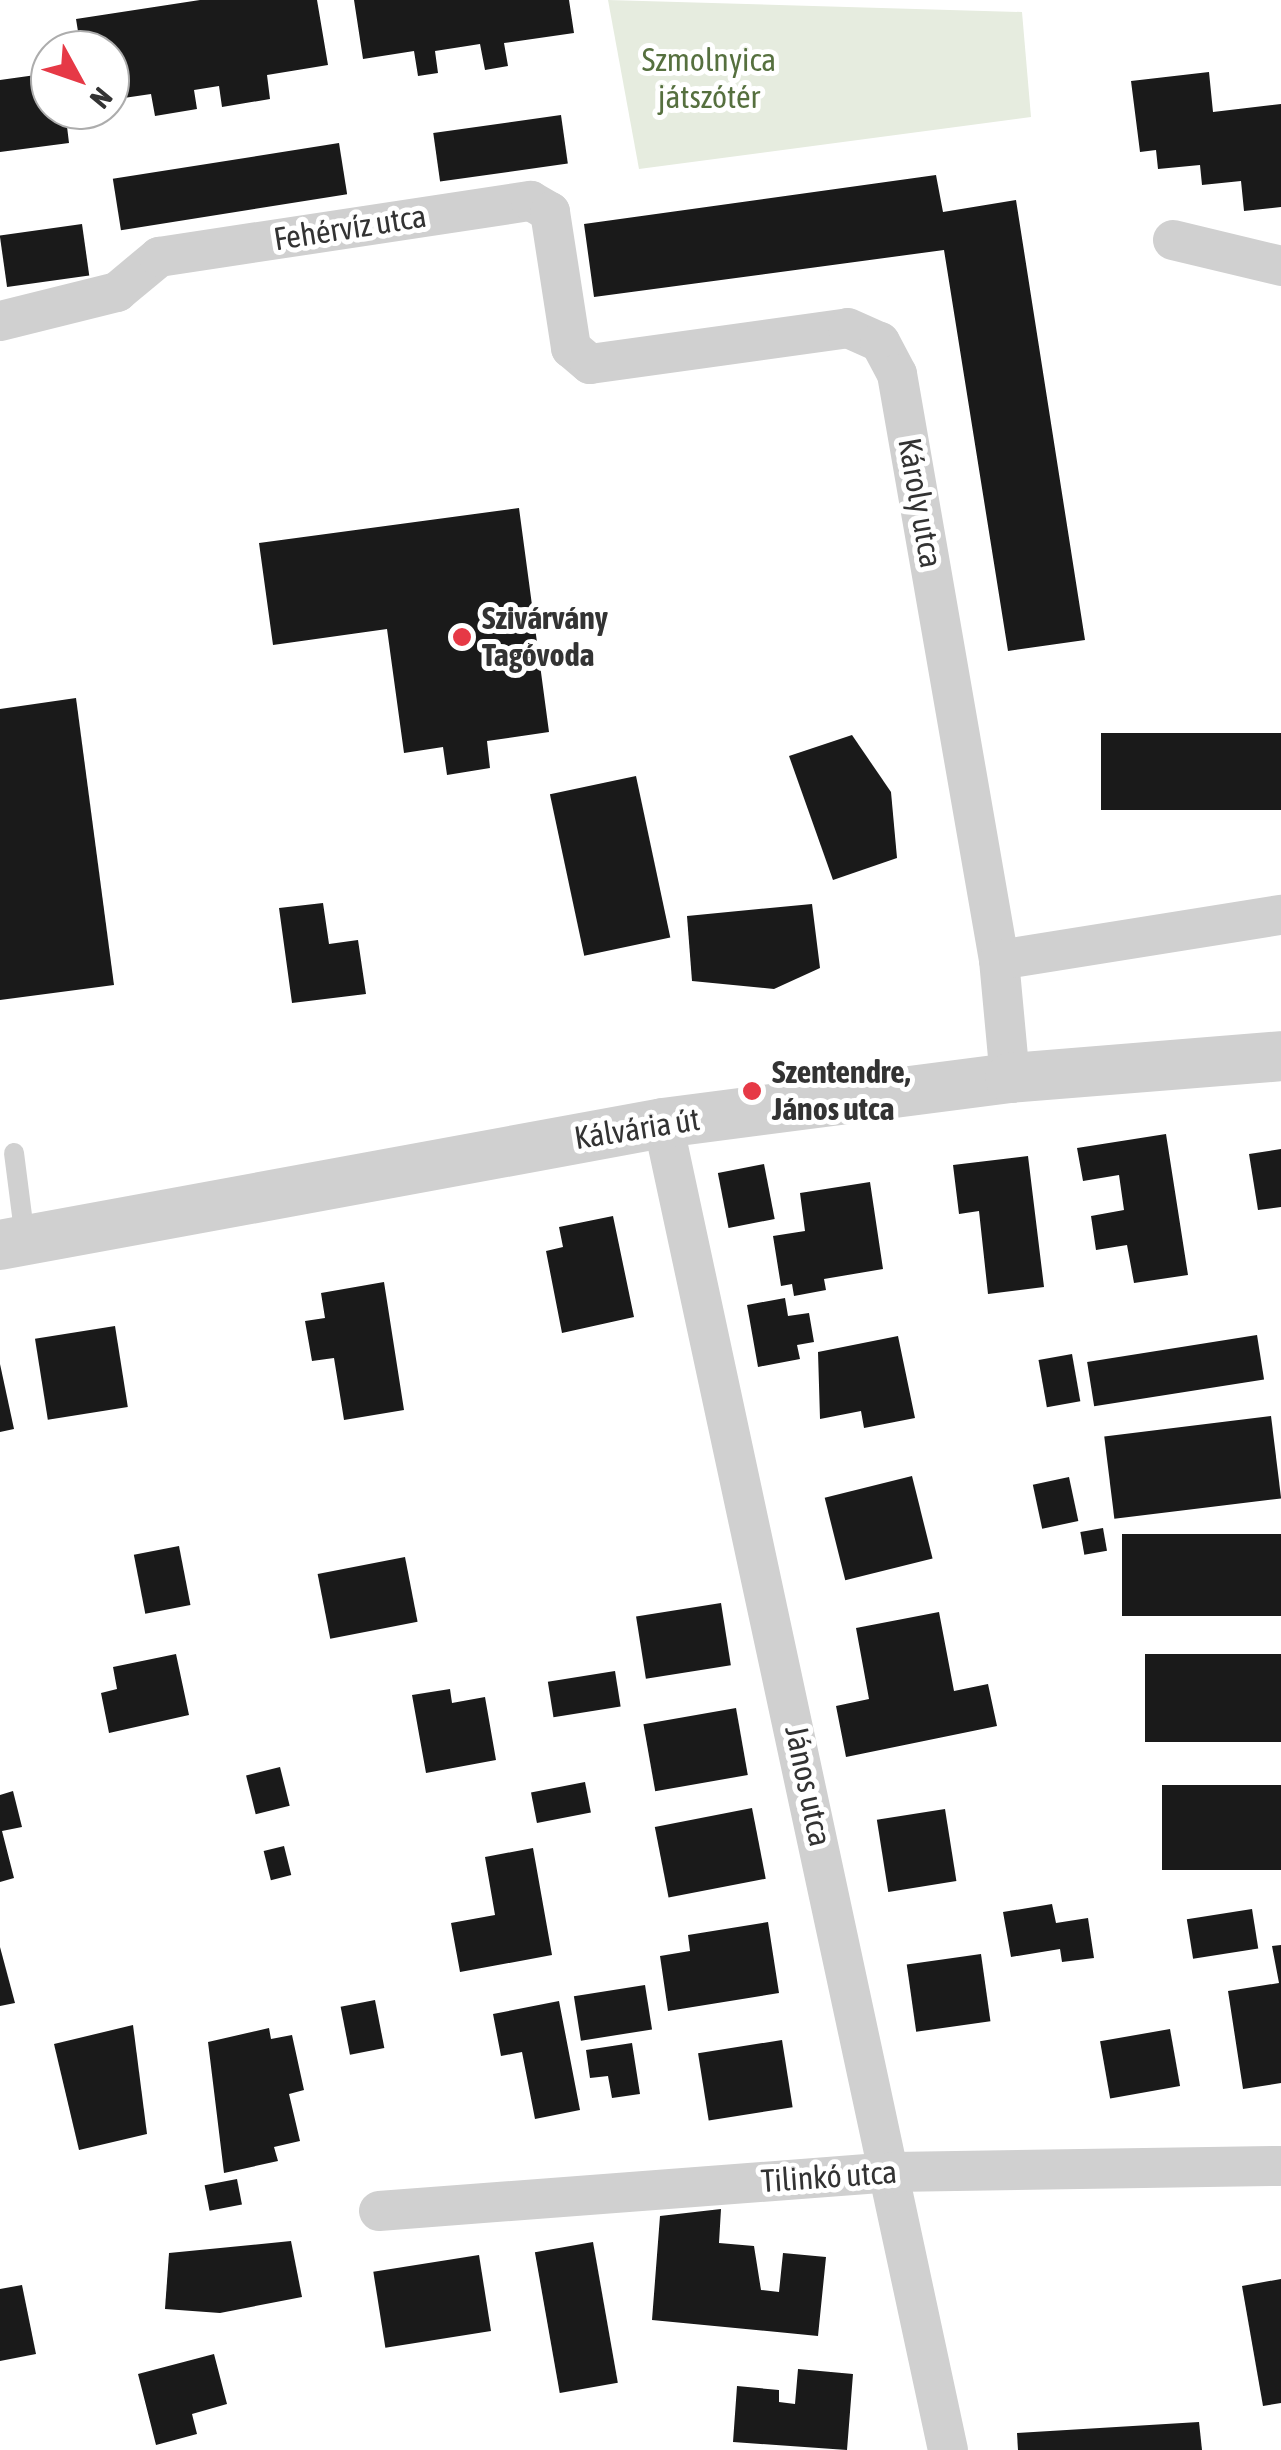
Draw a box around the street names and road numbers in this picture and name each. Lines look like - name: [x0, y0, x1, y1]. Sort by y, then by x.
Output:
- street label: Fehérvíz utca: [271, 197, 429, 259]
- street label: Károly utca: [890, 435, 950, 571]
- street label: Kálvária út: [571, 1100, 703, 1158]
- street label: János utca: [776, 1722, 840, 1850]
- street label: Tilinkó utca: [760, 2153, 898, 2201]

